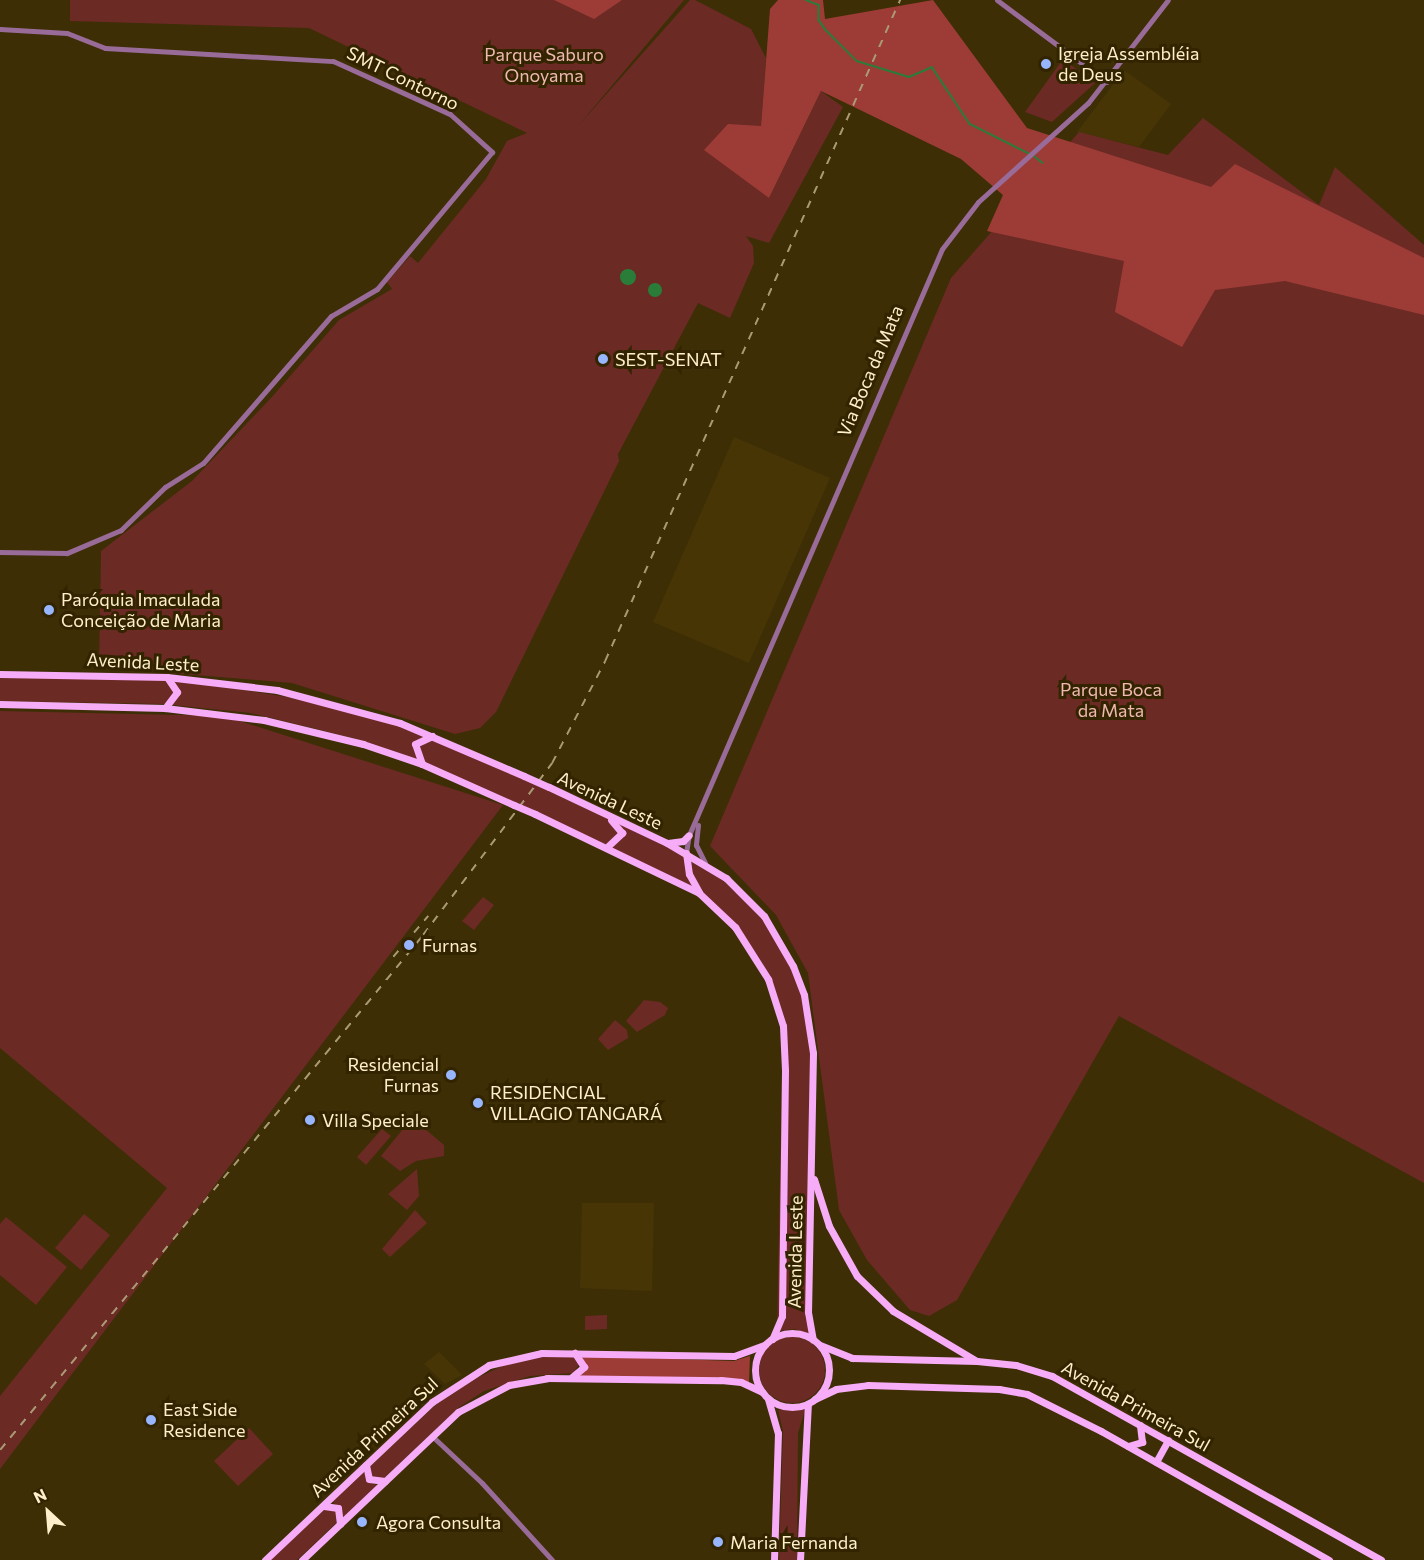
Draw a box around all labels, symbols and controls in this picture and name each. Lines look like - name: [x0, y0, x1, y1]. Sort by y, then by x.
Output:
- street label: SMT Contorno: [344, 42, 462, 114]
- place label: Igreja Assembléia de Deus: [1058, 43, 1199, 86]
- park label: Parque Saburo Onoyama: [484, 44, 604, 86]
- marker: Igreja Assembléia de Deus: [1039, 57, 1053, 71]
- street label: Via Boca da Mata: [833, 302, 907, 440]
- place label: SEST-SENAT: [615, 348, 722, 370]
- marker: SEST-SENAT: [596, 352, 610, 366]
- place label: Paróquia Imaculada Conceição de Maria: [61, 589, 221, 632]
- marker: Paróquia Imaculada Conceição de Maria: [42, 603, 56, 617]
- street label: Avenida Leste: [86, 648, 200, 676]
- park label: Parque Boca da Mata: [1060, 679, 1162, 722]
- street label: Avenida Leste: [554, 766, 666, 834]
- place label: Furnas: [422, 934, 477, 956]
- marker: Furnas: [400, 936, 418, 954]
- place label: Residencial Furnas: [348, 1054, 439, 1096]
- marker: Residencial Furnas: [444, 1068, 458, 1082]
- place label: RESIDENCIAL VILLAGIO TANGARÁ: [490, 1082, 662, 1124]
- marker: RESIDENCIAL VILLAGIO TANGARÁ: [471, 1096, 485, 1110]
- place label: Villa Speciale: [322, 1109, 429, 1131]
- marker: Villa Speciale: [303, 1113, 317, 1127]
- street label: Avenida Leste: [783, 1195, 807, 1309]
- street label: Avenida Primeira Sul: [1058, 1356, 1214, 1456]
- street label: Avenida Primeira Sul: [306, 1372, 442, 1502]
- place label: East Side Residence: [163, 1399, 245, 1442]
- marker: East Side Residence: [144, 1413, 158, 1427]
- north arrow: [18, 1482, 78, 1542]
- text: N: [30, 1484, 49, 1507]
- place label: Agora Consulta: [376, 1511, 501, 1533]
- marker: Agora Consulta: [353, 1513, 371, 1531]
- place label: Maria Fernanda: [730, 1531, 858, 1553]
- marker: Maria Fernanda: [711, 1535, 725, 1549]

